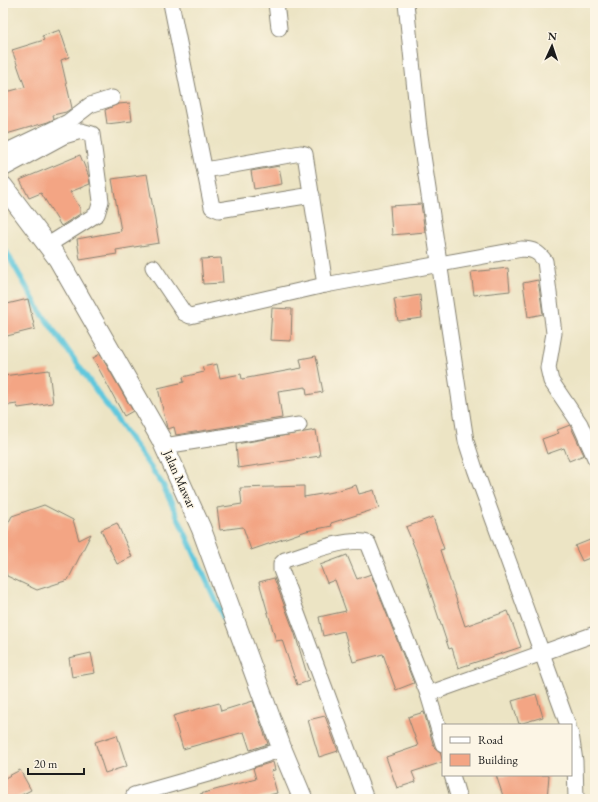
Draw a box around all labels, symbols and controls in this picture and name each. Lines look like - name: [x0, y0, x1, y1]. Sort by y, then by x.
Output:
- north arrow: [532, 26, 572, 66]
- text: N: [548, 29, 557, 43]
- street label: Jalan Mawar: [159, 446, 201, 511]
- legend: [442, 724, 572, 776]
- text: Road: [478, 732, 504, 748]
- scale bar: [28, 750, 84, 776]
- text: Building: [478, 752, 519, 768]
- text: 20 m: [34, 756, 58, 772]

